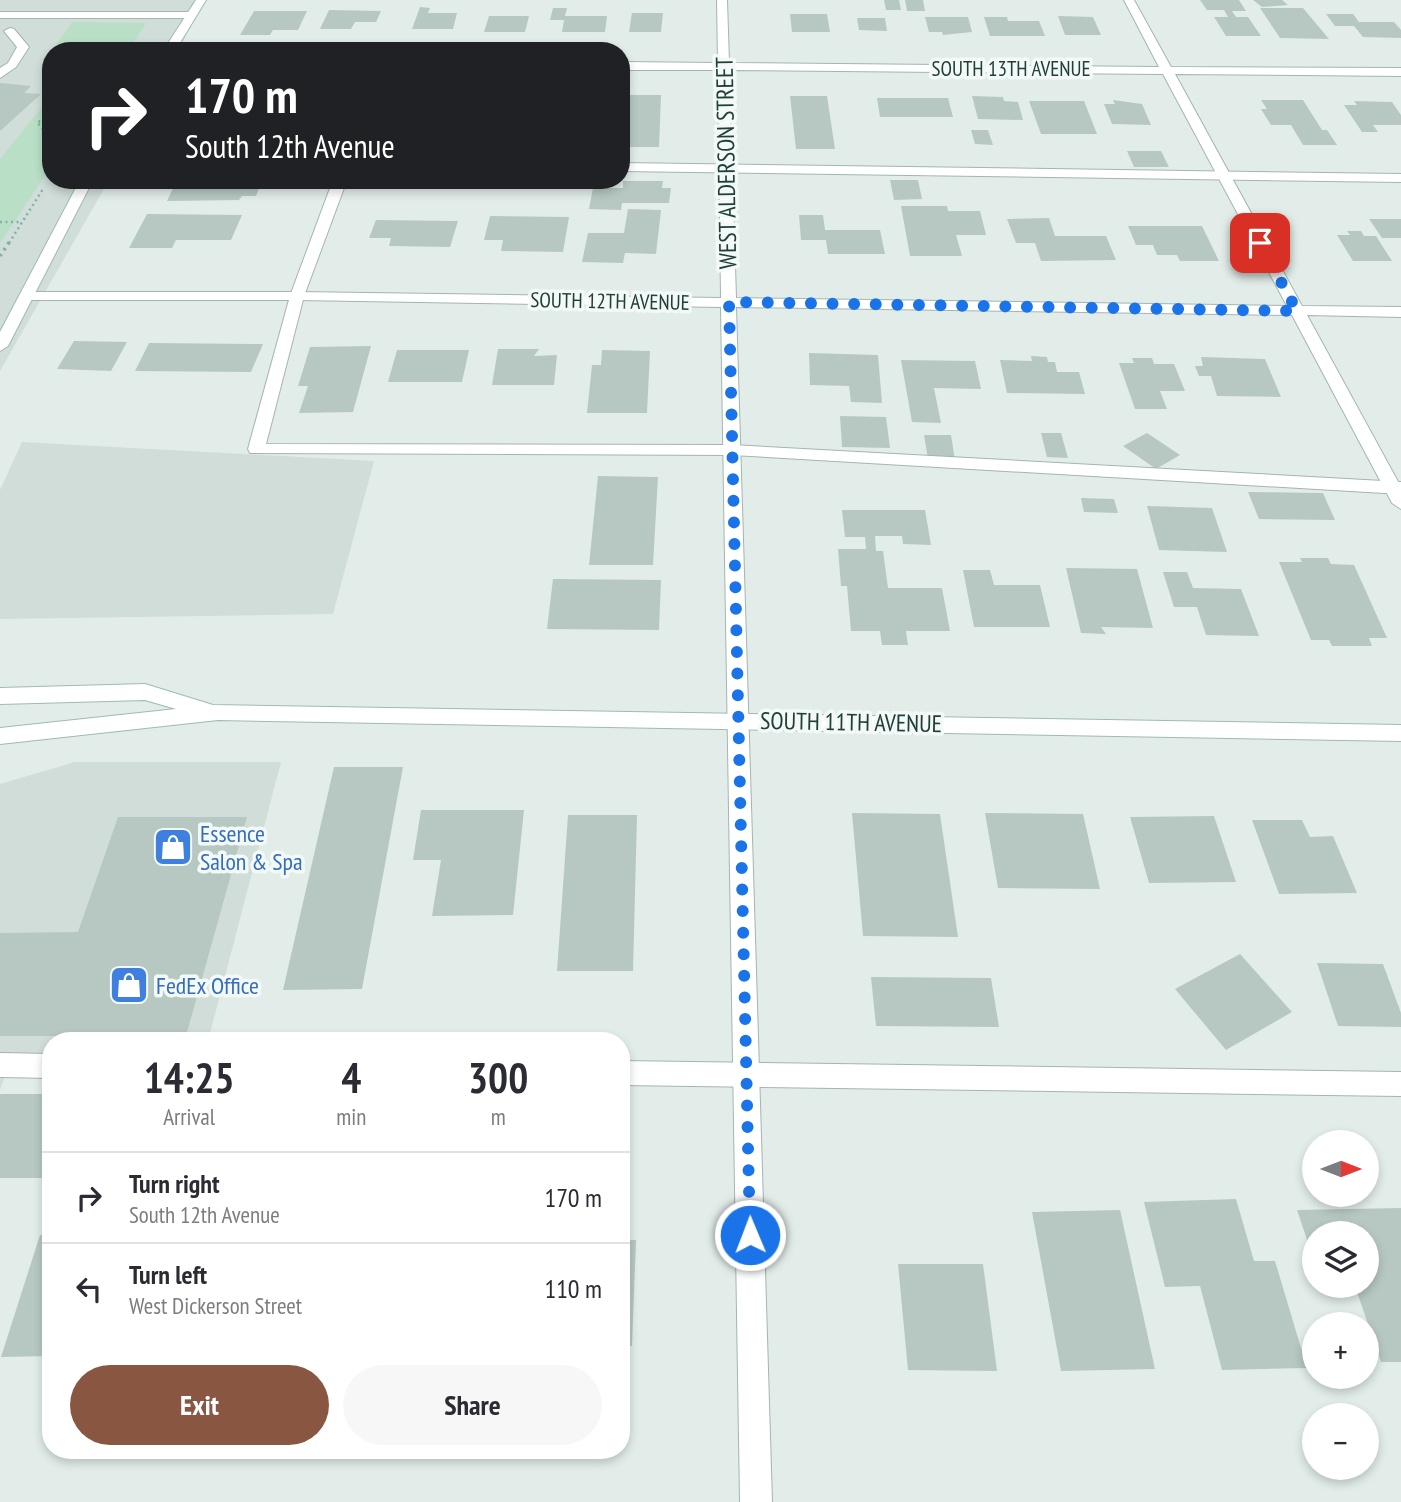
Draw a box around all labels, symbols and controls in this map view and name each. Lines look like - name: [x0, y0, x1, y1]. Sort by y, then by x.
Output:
- street label: SOUTH 13TH AVENUE: [931, 55, 1091, 82]
- street label: WEST ALDERSON STREET: [709, 56, 743, 269]
- text: 170 m: [185, 63, 298, 127]
- icon: right: [70, 70, 161, 161]
- text: South 12th Avenue: [185, 125, 395, 167]
- pin: [1230, 213, 1290, 273]
- icon: arrive: [1241, 224, 1279, 262]
- street label: SOUTH 12TH AVENUE: [530, 286, 690, 316]
- street label: SOUTH 11TH AVENUE: [760, 705, 942, 739]
- place label: Essence Salon & Spa: [200, 818, 303, 877]
- shop icon: Essence Salon & Spa: [152, 826, 194, 868]
- shop icon: FedEx Office: [108, 964, 150, 1006]
- place label: FedEx Office: [156, 970, 259, 1001]
- text: 14:25: [144, 1050, 235, 1105]
- text: 4: [341, 1050, 361, 1105]
- text: 300: [468, 1050, 528, 1105]
- text: Arrival: [163, 1102, 215, 1131]
- text: min: [336, 1102, 366, 1131]
- text: m: [491, 1102, 506, 1131]
- north arrow: [1302, 1130, 1379, 1208]
- map controls: [1302, 1130, 1379, 1480]
- text: Turn right: [129, 1167, 220, 1200]
- icon: right: [70, 1179, 108, 1217]
- text: 170 m: [544, 1181, 602, 1214]
- position arrow: [713, 1198, 787, 1272]
- text: South 12th Avenue: [129, 1200, 280, 1229]
- button: layers: [1302, 1221, 1379, 1298]
- text: Turn left: [129, 1258, 207, 1291]
- icon: left: [70, 1270, 108, 1308]
- text: 110 m: [544, 1272, 602, 1305]
- text: West Dickerson Street: [129, 1291, 302, 1320]
- button: +: [1302, 1312, 1379, 1389]
- button: Exit: [70, 1365, 329, 1445]
- button: Share: [343, 1365, 602, 1445]
- button: −: [1302, 1403, 1379, 1480]

